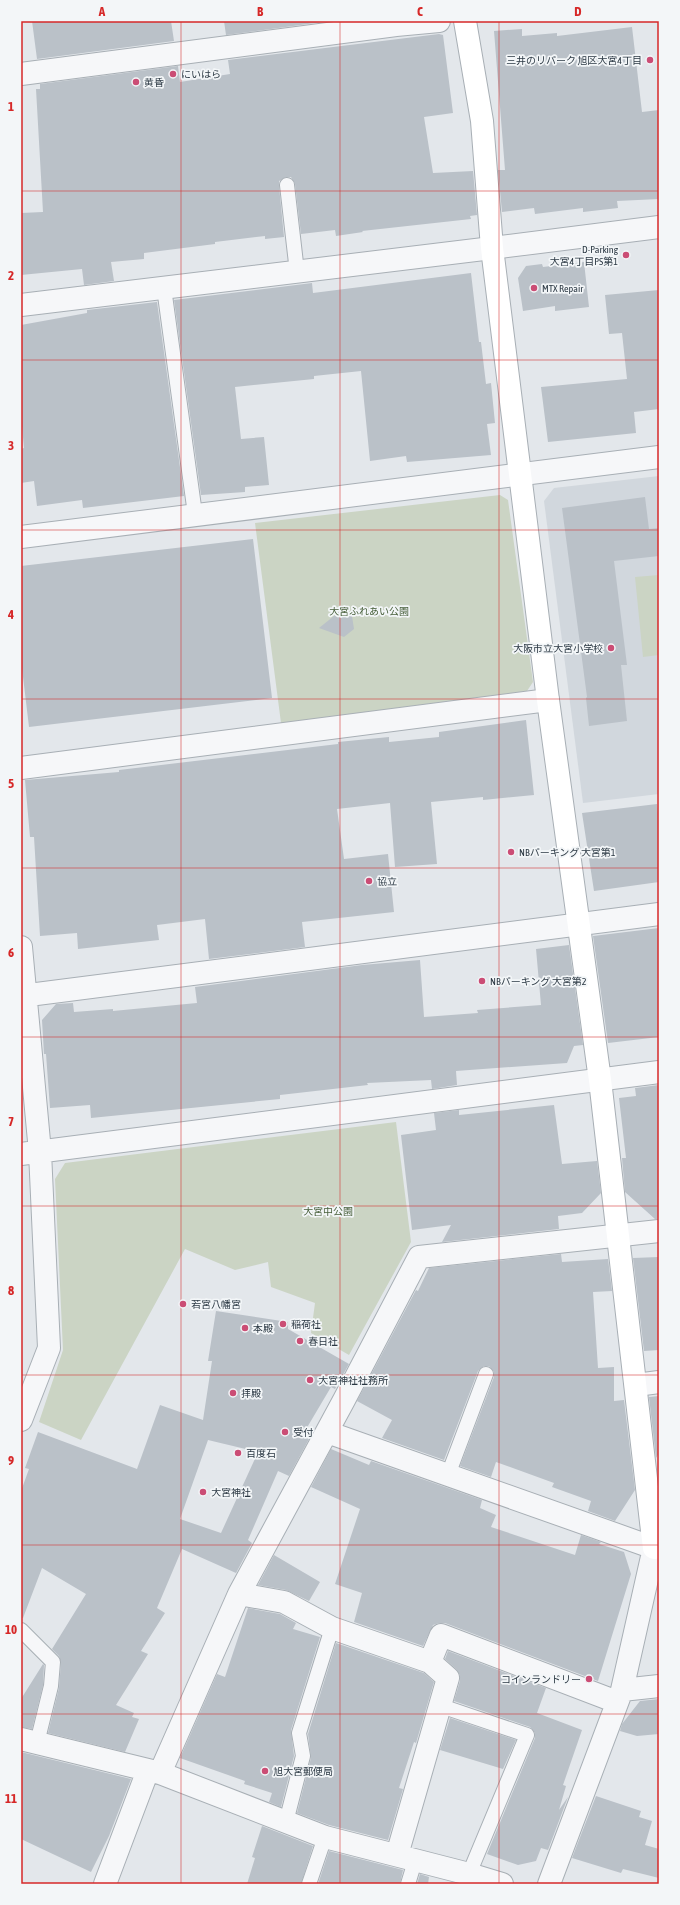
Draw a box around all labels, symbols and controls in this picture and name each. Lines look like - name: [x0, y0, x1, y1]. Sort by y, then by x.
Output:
- text: A: [98, 4, 106, 19]
- text: B: [257, 4, 264, 19]
- text: C: [417, 4, 423, 19]
- text: D: [574, 4, 582, 19]
- place label: 三井のリパーク 旭区大宮4丁目: [506, 55, 642, 66]
- marker: 三井のリパーク 旭区大宮4丁目: [645, 55, 655, 65]
- marker: にいはら: [168, 69, 178, 79]
- place label: にいはら: [181, 69, 221, 80]
- marker: 黄昏: [131, 77, 141, 87]
- place label: 黄昏: [144, 77, 164, 88]
- text: 1: [8, 99, 14, 114]
- place label: D-Parking 大宮4丁目PS第1: [550, 244, 619, 267]
- marker: D-Parking 大宮4丁目PS第1: [621, 250, 631, 260]
- text: 2: [8, 268, 14, 283]
- marker: MTX Repair: [529, 283, 539, 293]
- place label: MTX Repair: [542, 283, 584, 294]
- text: 3: [8, 438, 14, 453]
- park label: 大宮ふれあい公園: [329, 606, 409, 617]
- text: 4: [7, 607, 14, 622]
- place label: 大阪市立大宮小学校: [513, 643, 603, 654]
- marker: 大阪市立大宮小学校: [606, 643, 616, 653]
- text: 5: [8, 776, 14, 791]
- marker: NBパーキング 大宮第1: [506, 847, 516, 857]
- place label: NBパーキング 大宮第1: [519, 847, 616, 858]
- marker: 協立: [364, 876, 374, 886]
- place label: 協立: [377, 876, 397, 887]
- text: 6: [8, 945, 14, 960]
- marker: NBパーキング 大宮第2: [477, 976, 487, 986]
- place label: NBパーキング 大宮第2: [490, 976, 587, 987]
- text: 7: [8, 1114, 14, 1129]
- park label: 大宮中公園: [303, 1206, 353, 1217]
- text: 8: [8, 1283, 14, 1298]
- marker: 若宮八幡宮: [178, 1299, 188, 1309]
- place label: 若宮八幡宮: [191, 1299, 241, 1310]
- marker: 稲荷社: [278, 1319, 288, 1329]
- place label: 稲荷社: [291, 1319, 321, 1330]
- marker: 本殿: [240, 1323, 250, 1333]
- place label: 本殿: [253, 1323, 273, 1334]
- marker: 春日社: [295, 1336, 305, 1346]
- place label: 春日社: [308, 1336, 338, 1347]
- marker: 大宮神社社務所: [305, 1375, 315, 1385]
- place label: 大宮神社社務所: [318, 1375, 388, 1386]
- marker: 拝殿: [228, 1388, 238, 1398]
- place label: 拝殿: [241, 1388, 261, 1399]
- marker: 受付: [280, 1427, 290, 1437]
- place label: 受付: [293, 1427, 313, 1438]
- marker: 百度石: [233, 1448, 243, 1458]
- place label: 百度石: [246, 1448, 276, 1459]
- text: 9: [8, 1453, 14, 1468]
- marker: 大宮神社: [198, 1487, 208, 1497]
- place label: 大宮神社: [211, 1487, 251, 1498]
- text: 10: [5, 1622, 17, 1637]
- place label: コインランドリー: [501, 1674, 581, 1685]
- marker: コインランドリー: [584, 1674, 594, 1684]
- marker: 旭大宮郵便局: [260, 1766, 270, 1776]
- place label: 旭大宮郵便局: [273, 1766, 333, 1777]
- text: 11: [5, 1791, 17, 1806]

